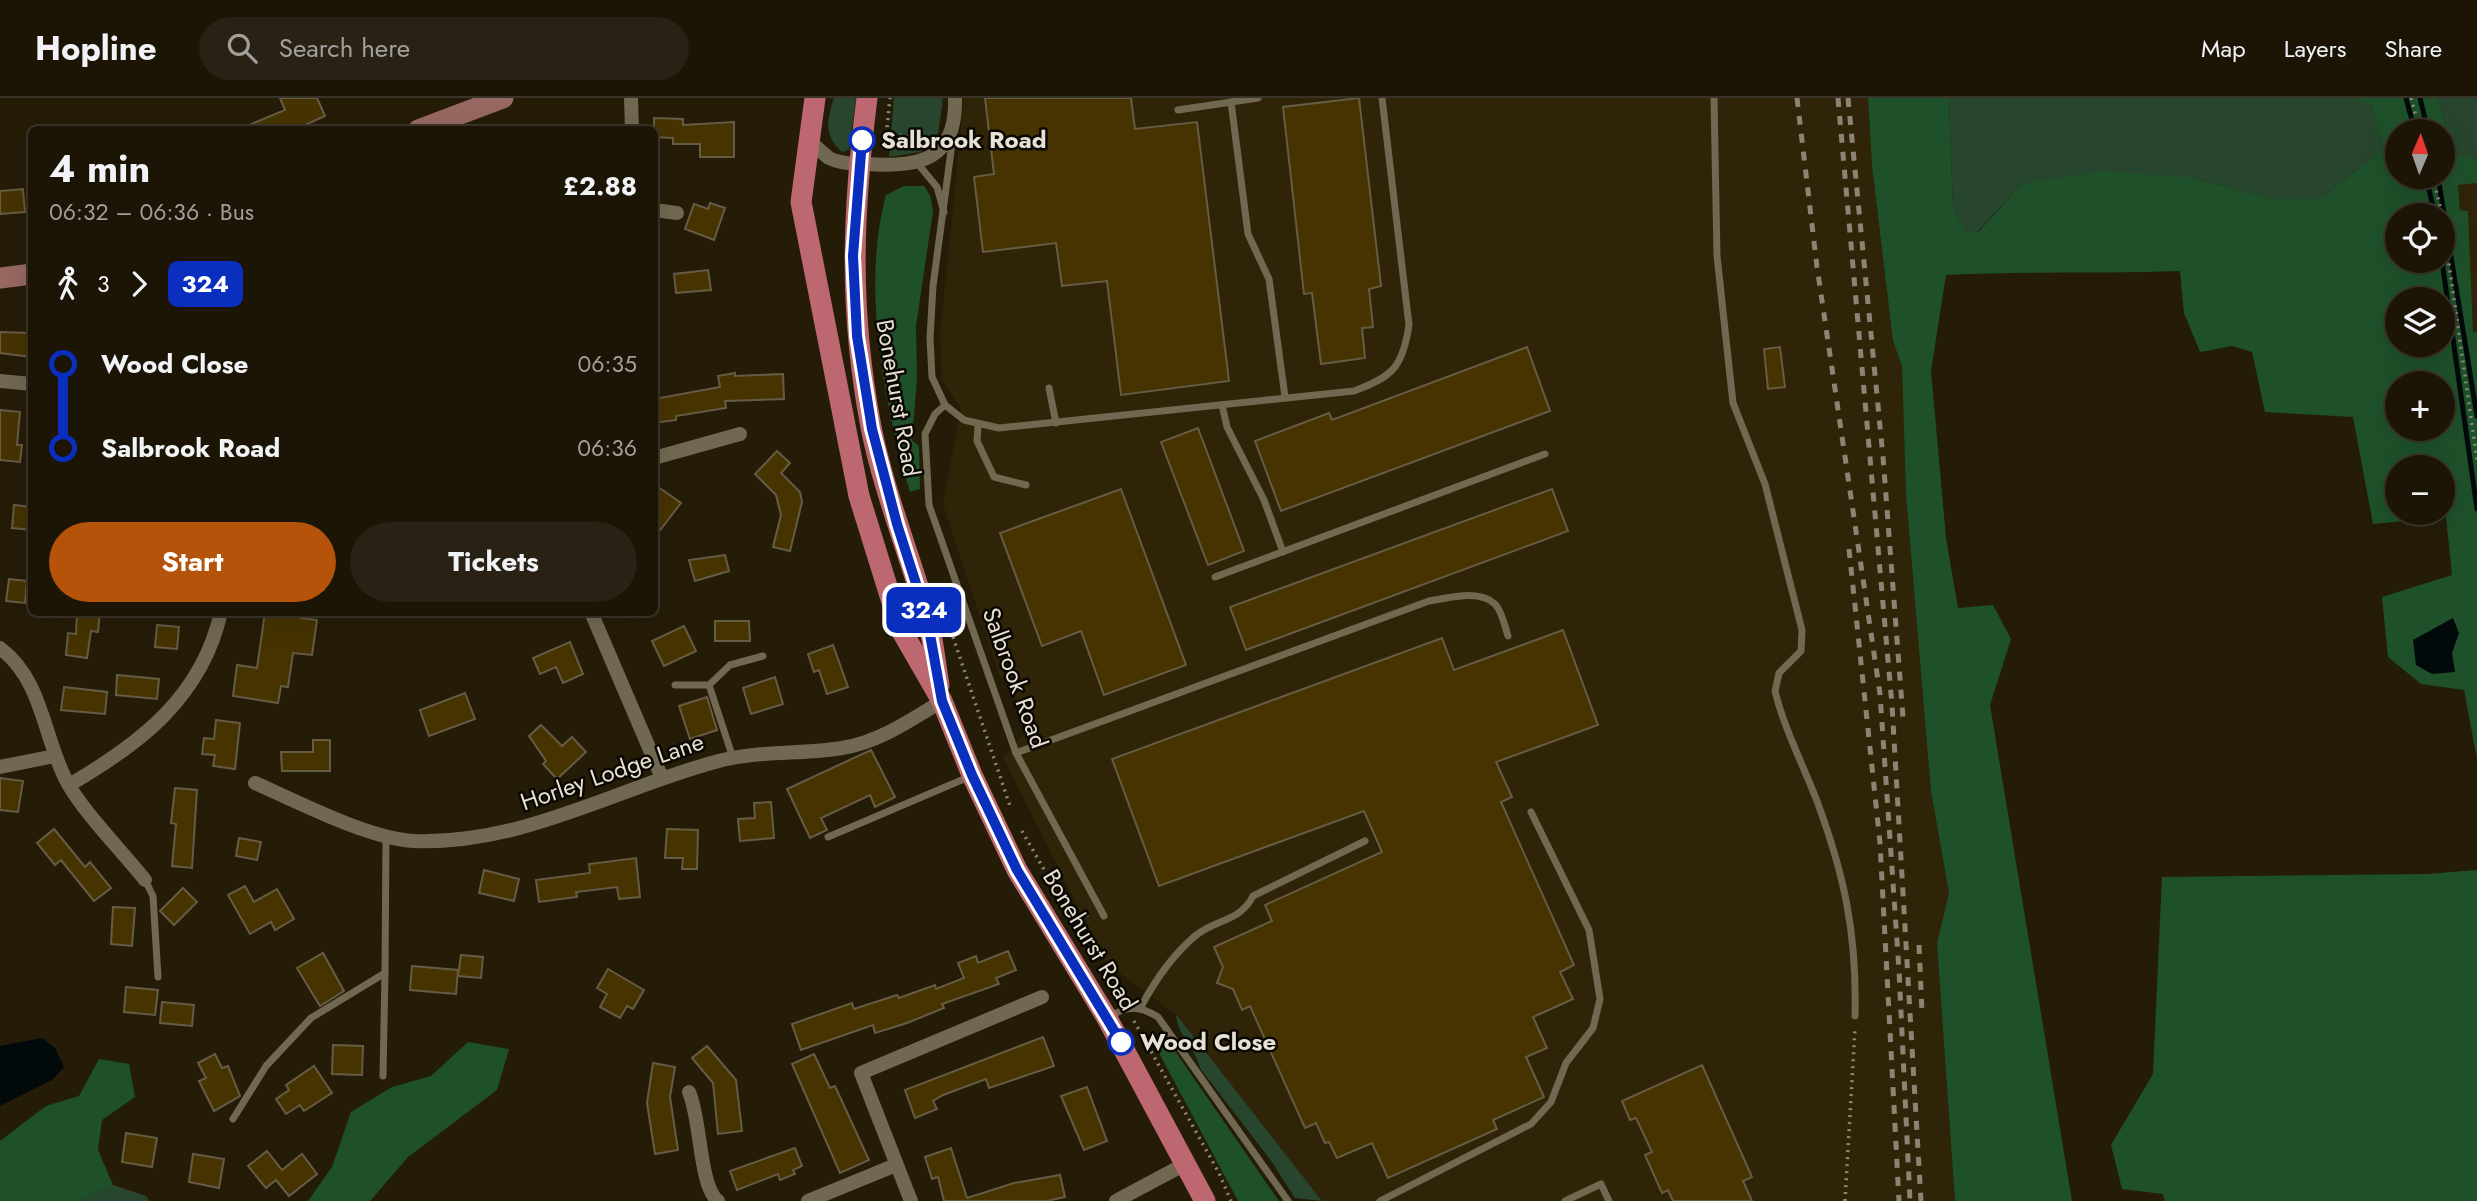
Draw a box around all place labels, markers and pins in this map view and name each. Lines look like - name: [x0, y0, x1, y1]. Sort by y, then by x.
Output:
- place label: Salbrook Road: [881, 122, 1047, 157]
- marker: Salbrook Road: [849, 127, 875, 153]
- place label: Wood Close: [1140, 1024, 1276, 1059]
- marker: Wood Close: [1108, 1029, 1134, 1055]

